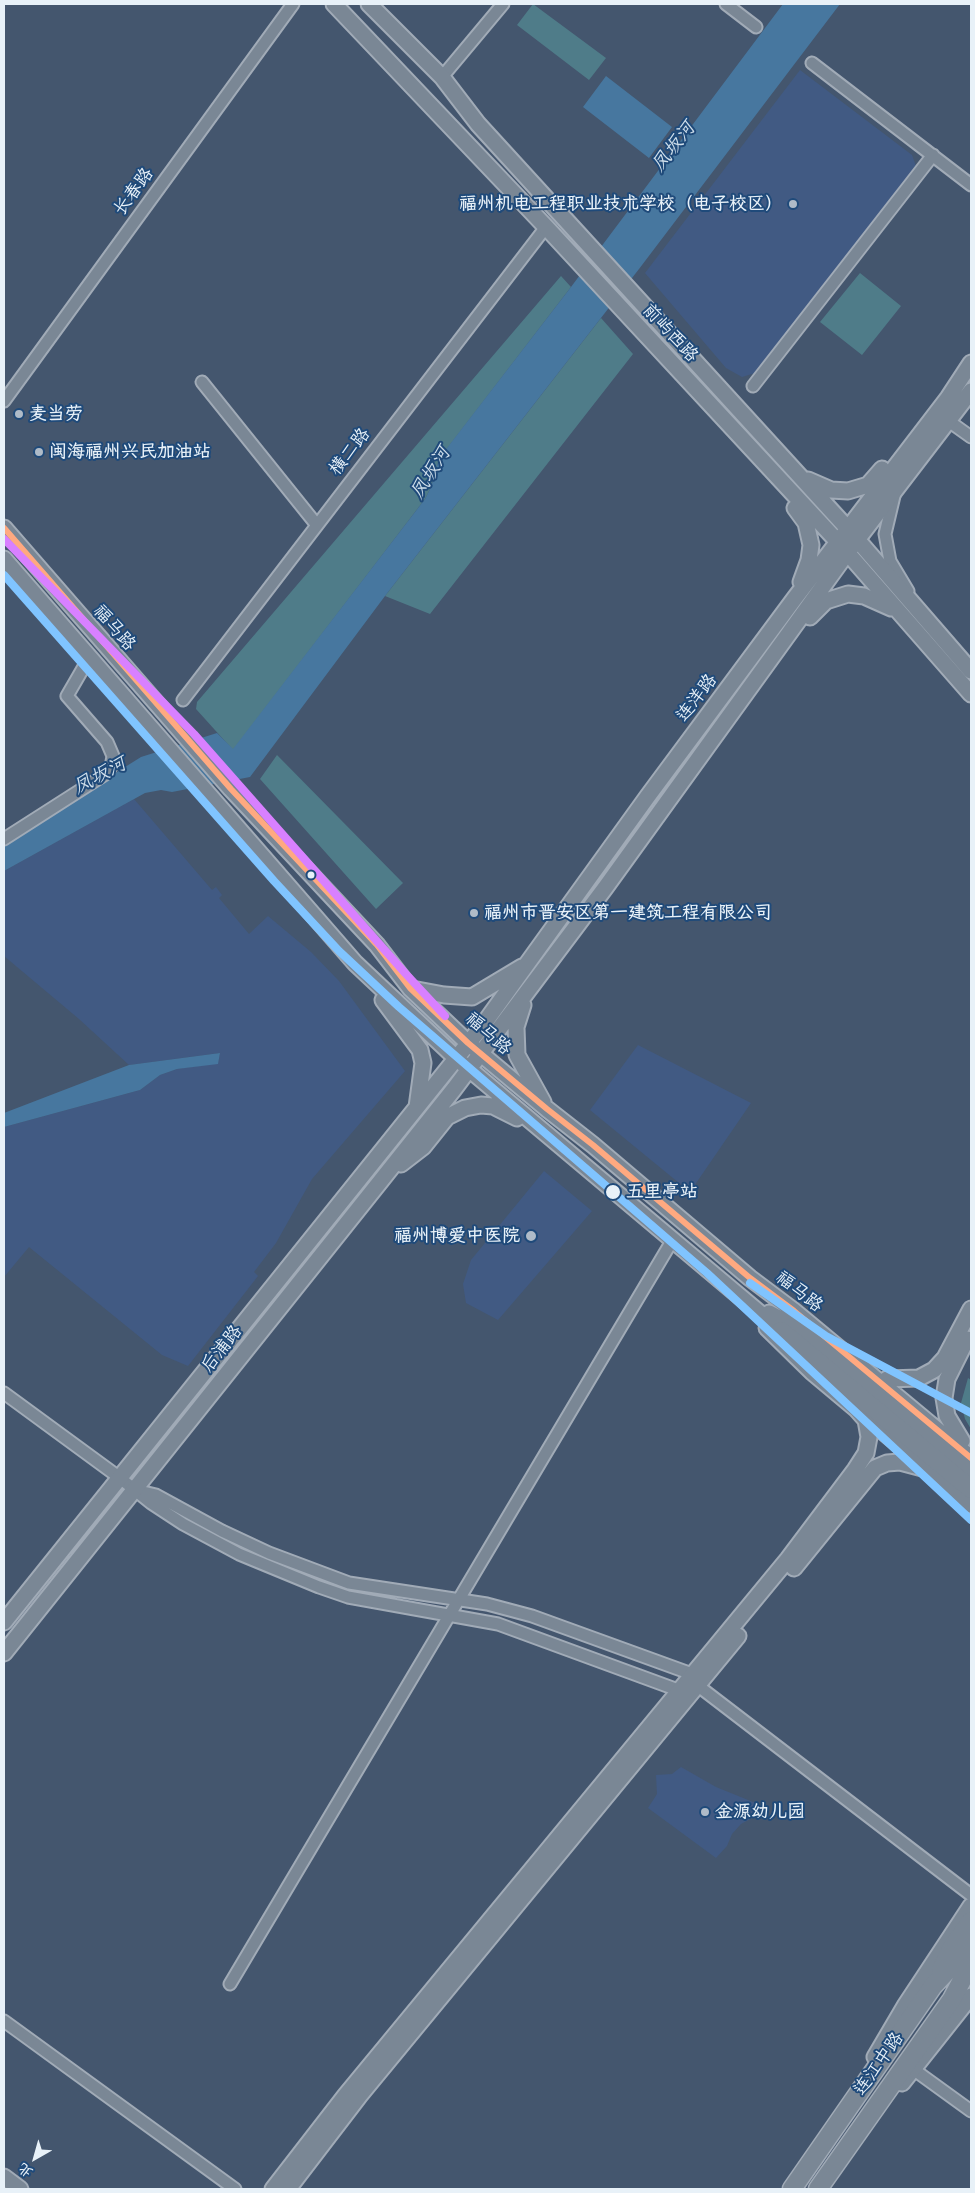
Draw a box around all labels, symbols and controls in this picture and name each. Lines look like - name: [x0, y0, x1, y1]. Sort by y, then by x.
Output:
- water label: 凤坂河: [647, 118, 701, 176]
- street label: 长春路: [109, 164, 159, 220]
- place label: 福州机电工程职业技术学校（电子校区）: [459, 193, 783, 215]
- marker: 福州机电工程职业技术学校（电子校区）: [787, 198, 799, 210]
- street label: 前屿西路: [638, 299, 702, 367]
- place label: 麦当劳: [29, 403, 83, 425]
- marker: 麦当劳: [13, 408, 25, 420]
- street label: 横二路: [325, 424, 375, 480]
- place label: 闽海福州兴民加油站: [49, 441, 211, 463]
- water label: 凤坂河: [406, 443, 456, 503]
- marker: 闽海福州兴民加油站: [33, 446, 45, 458]
- street label: 福马路: [88, 601, 140, 655]
- street label: 连洋路: [672, 670, 722, 726]
- water label: 凤坂河: [69, 753, 131, 799]
- unlabelled marker: [306, 870, 316, 880]
- place label: 福州市晋安区第一建筑工程有限公司: [484, 902, 772, 924]
- marker: 福州市晋安区第一建筑工程有限公司: [468, 907, 480, 919]
- street label: 福马路: [461, 1008, 515, 1060]
- place label: 五里亭站: [626, 1181, 698, 1203]
- marker: 五里亭站: [604, 1183, 622, 1201]
- place label: 福州博爱中医院: [394, 1225, 520, 1247]
- marker: 福州博爱中医院: [524, 1229, 538, 1243]
- street label: 福马路: [771, 1267, 827, 1317]
- street label: 后浦路: [197, 1321, 247, 1377]
- place label: 金源幼儿园: [715, 1801, 805, 1823]
- marker: 金源幼儿园: [699, 1806, 711, 1818]
- street label: 连江中路: [850, 2028, 908, 2100]
- north arrow: [10, 2133, 60, 2183]
- text: 北: [15, 2159, 36, 2181]

